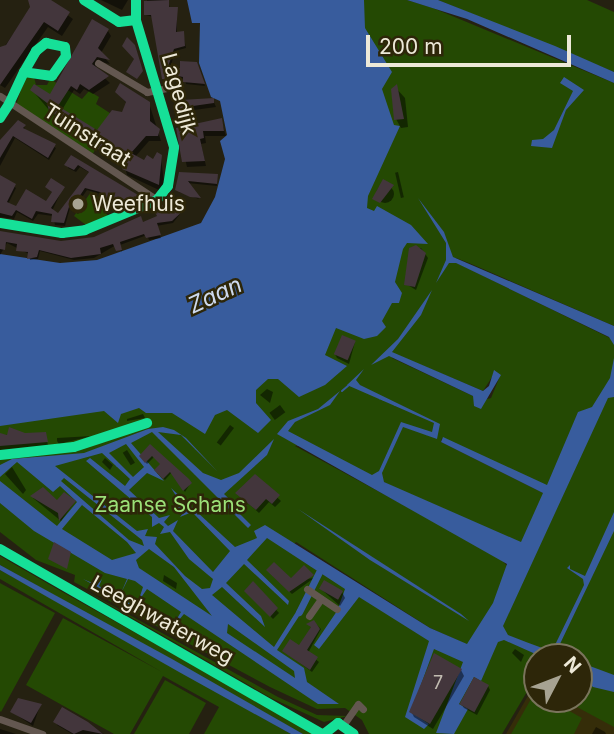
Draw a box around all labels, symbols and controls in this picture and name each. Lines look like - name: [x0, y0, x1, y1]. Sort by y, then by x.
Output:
- scale bar: [369, 21, 574, 65]
- text: 200 m: [379, 34, 443, 59]
- street label: Lagedijk: [156, 50, 202, 138]
- street label: Tuinstraat: [39, 98, 135, 172]
- place label: Weefhuis: [92, 191, 185, 217]
- marker: Weefhuis: [70, 196, 86, 212]
- water label: Zaan: [184, 271, 246, 319]
- park label: Zaanse Schans: [94, 492, 246, 518]
- street label: Leeghwaterweg: [86, 570, 238, 670]
- north arrow: [523, 643, 593, 713]
- text: N: [559, 652, 586, 678]
- house number: 7: [433, 672, 443, 694]

